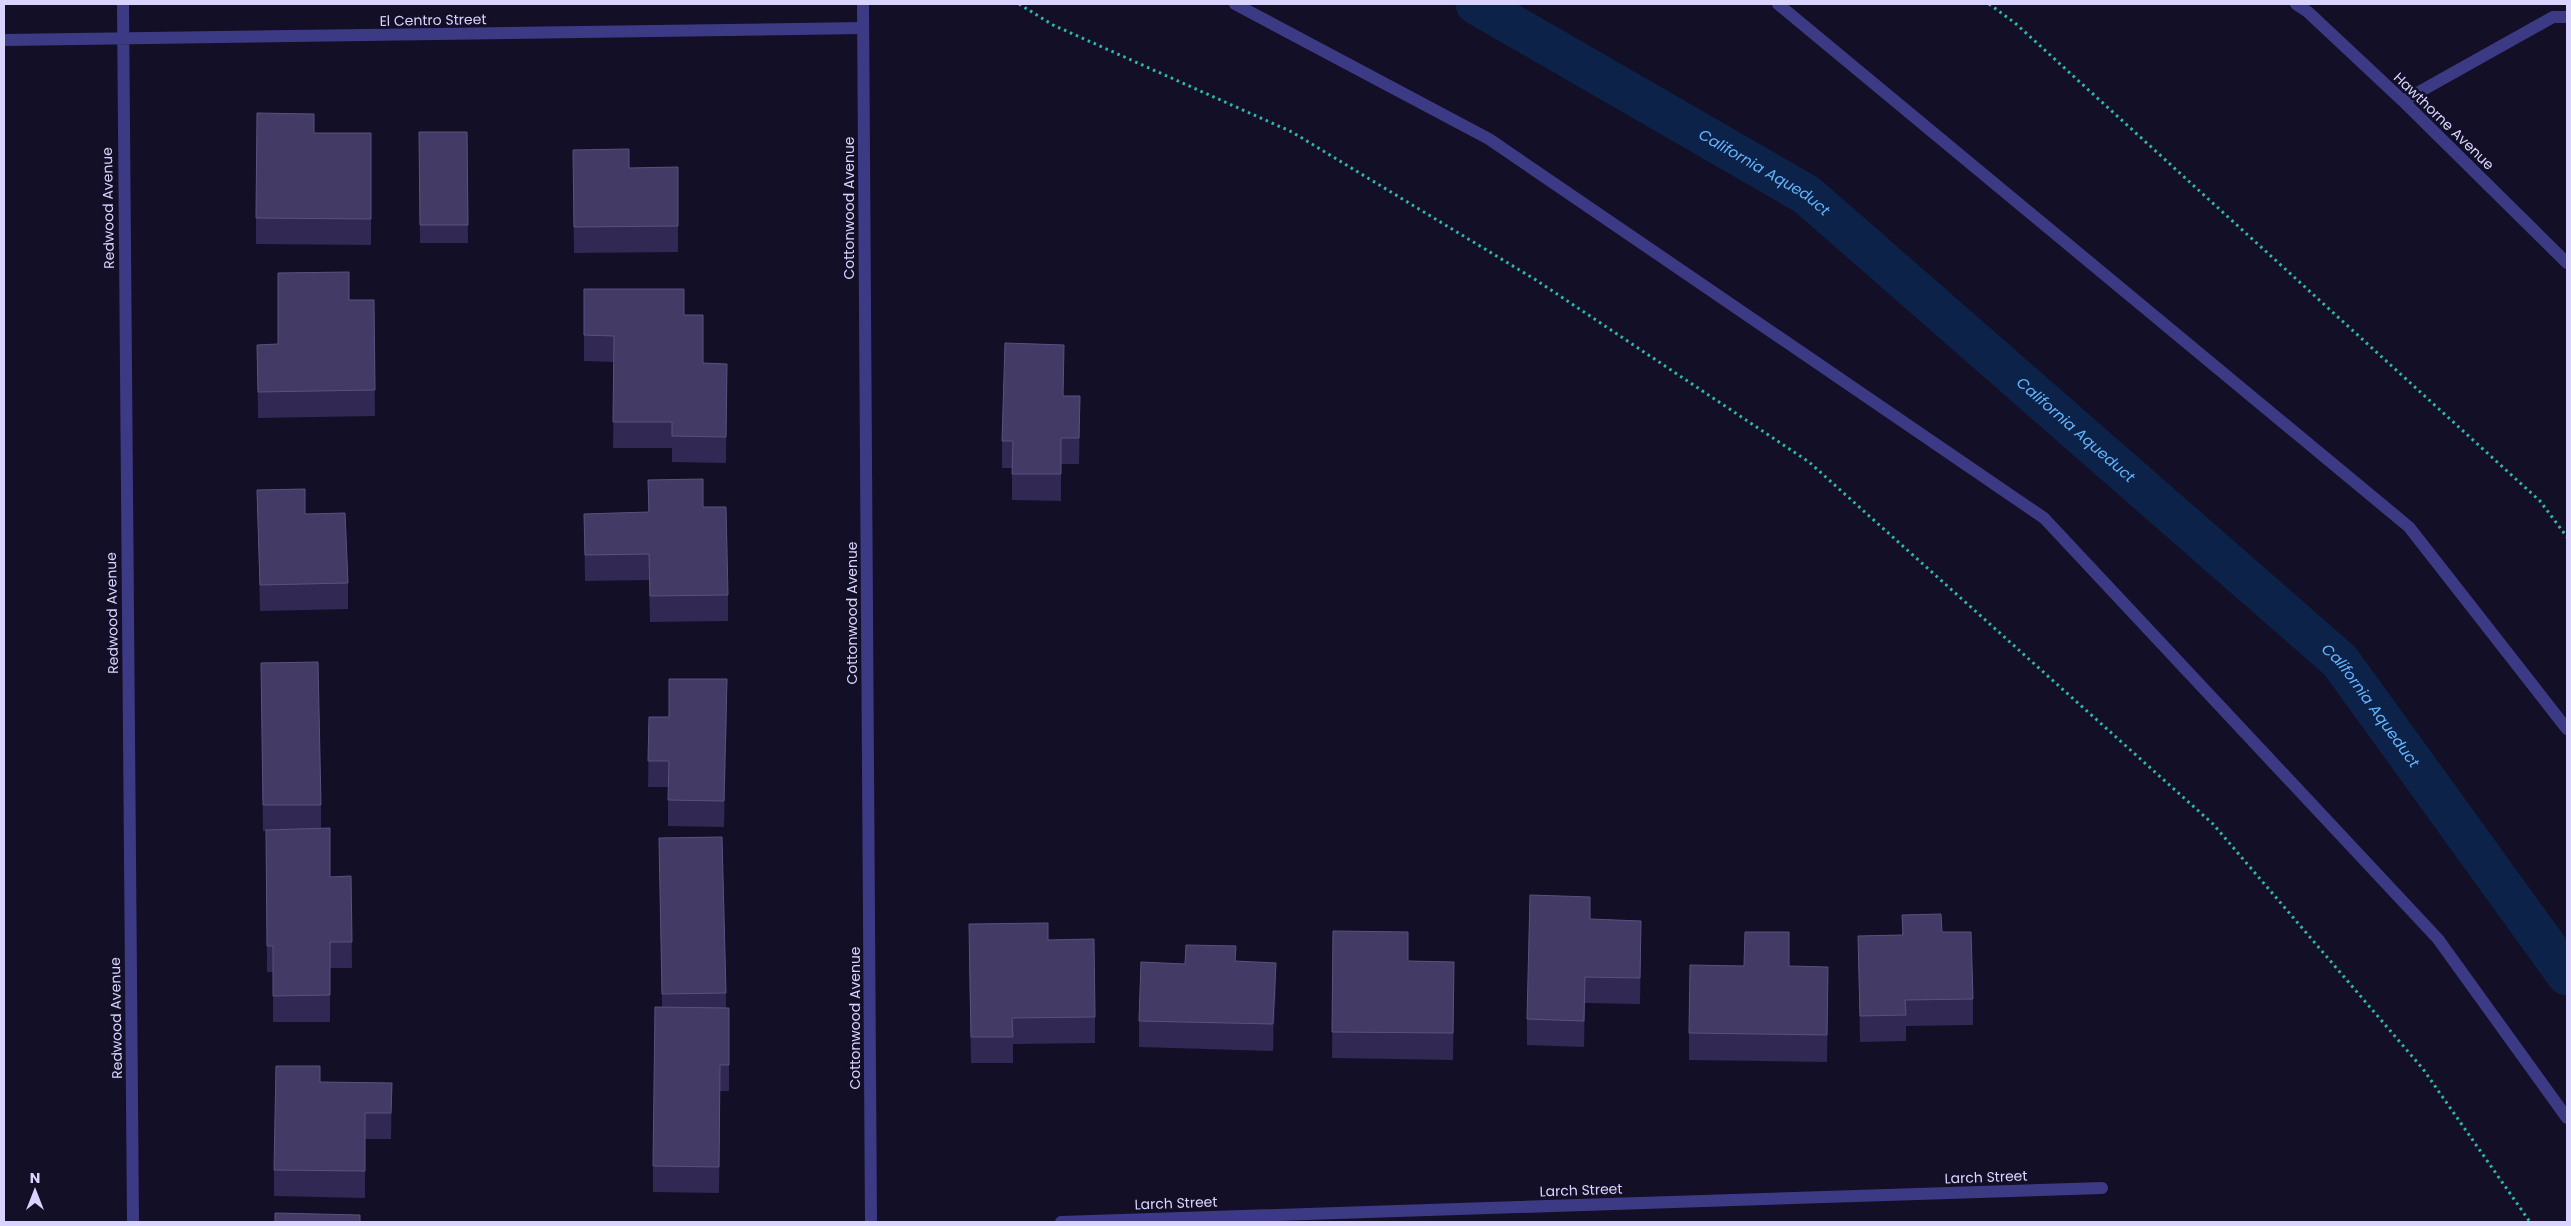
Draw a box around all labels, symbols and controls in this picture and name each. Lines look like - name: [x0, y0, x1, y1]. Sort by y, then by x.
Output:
- street label: El Centro Street: [379, 9, 487, 31]
- street label: Hawthorne Avenue: [2389, 68, 2499, 175]
- water label: California Aqueduct: [1695, 124, 1835, 221]
- street label: Cottonwood Avenue: [839, 136, 859, 280]
- street label: Redwood Avenue: [97, 147, 119, 269]
- water label: California Aqueduct: [2012, 372, 2140, 487]
- street label: Cottonwood Avenue: [842, 541, 862, 685]
- street label: Redwood Avenue: [101, 552, 123, 674]
- water label: California Aqueduct: [2317, 639, 2425, 772]
- street label: Cottonwood Avenue: [845, 946, 865, 1090]
- street label: Redwood Avenue: [105, 957, 127, 1079]
- north arrow: [10, 1166, 60, 1216]
- street label: Larch Street: [1944, 1166, 2028, 1188]
- text: N: [30, 1168, 40, 1188]
- street label: Larch Street: [1539, 1179, 1623, 1201]
- street label: Larch Street: [1134, 1192, 1218, 1214]

